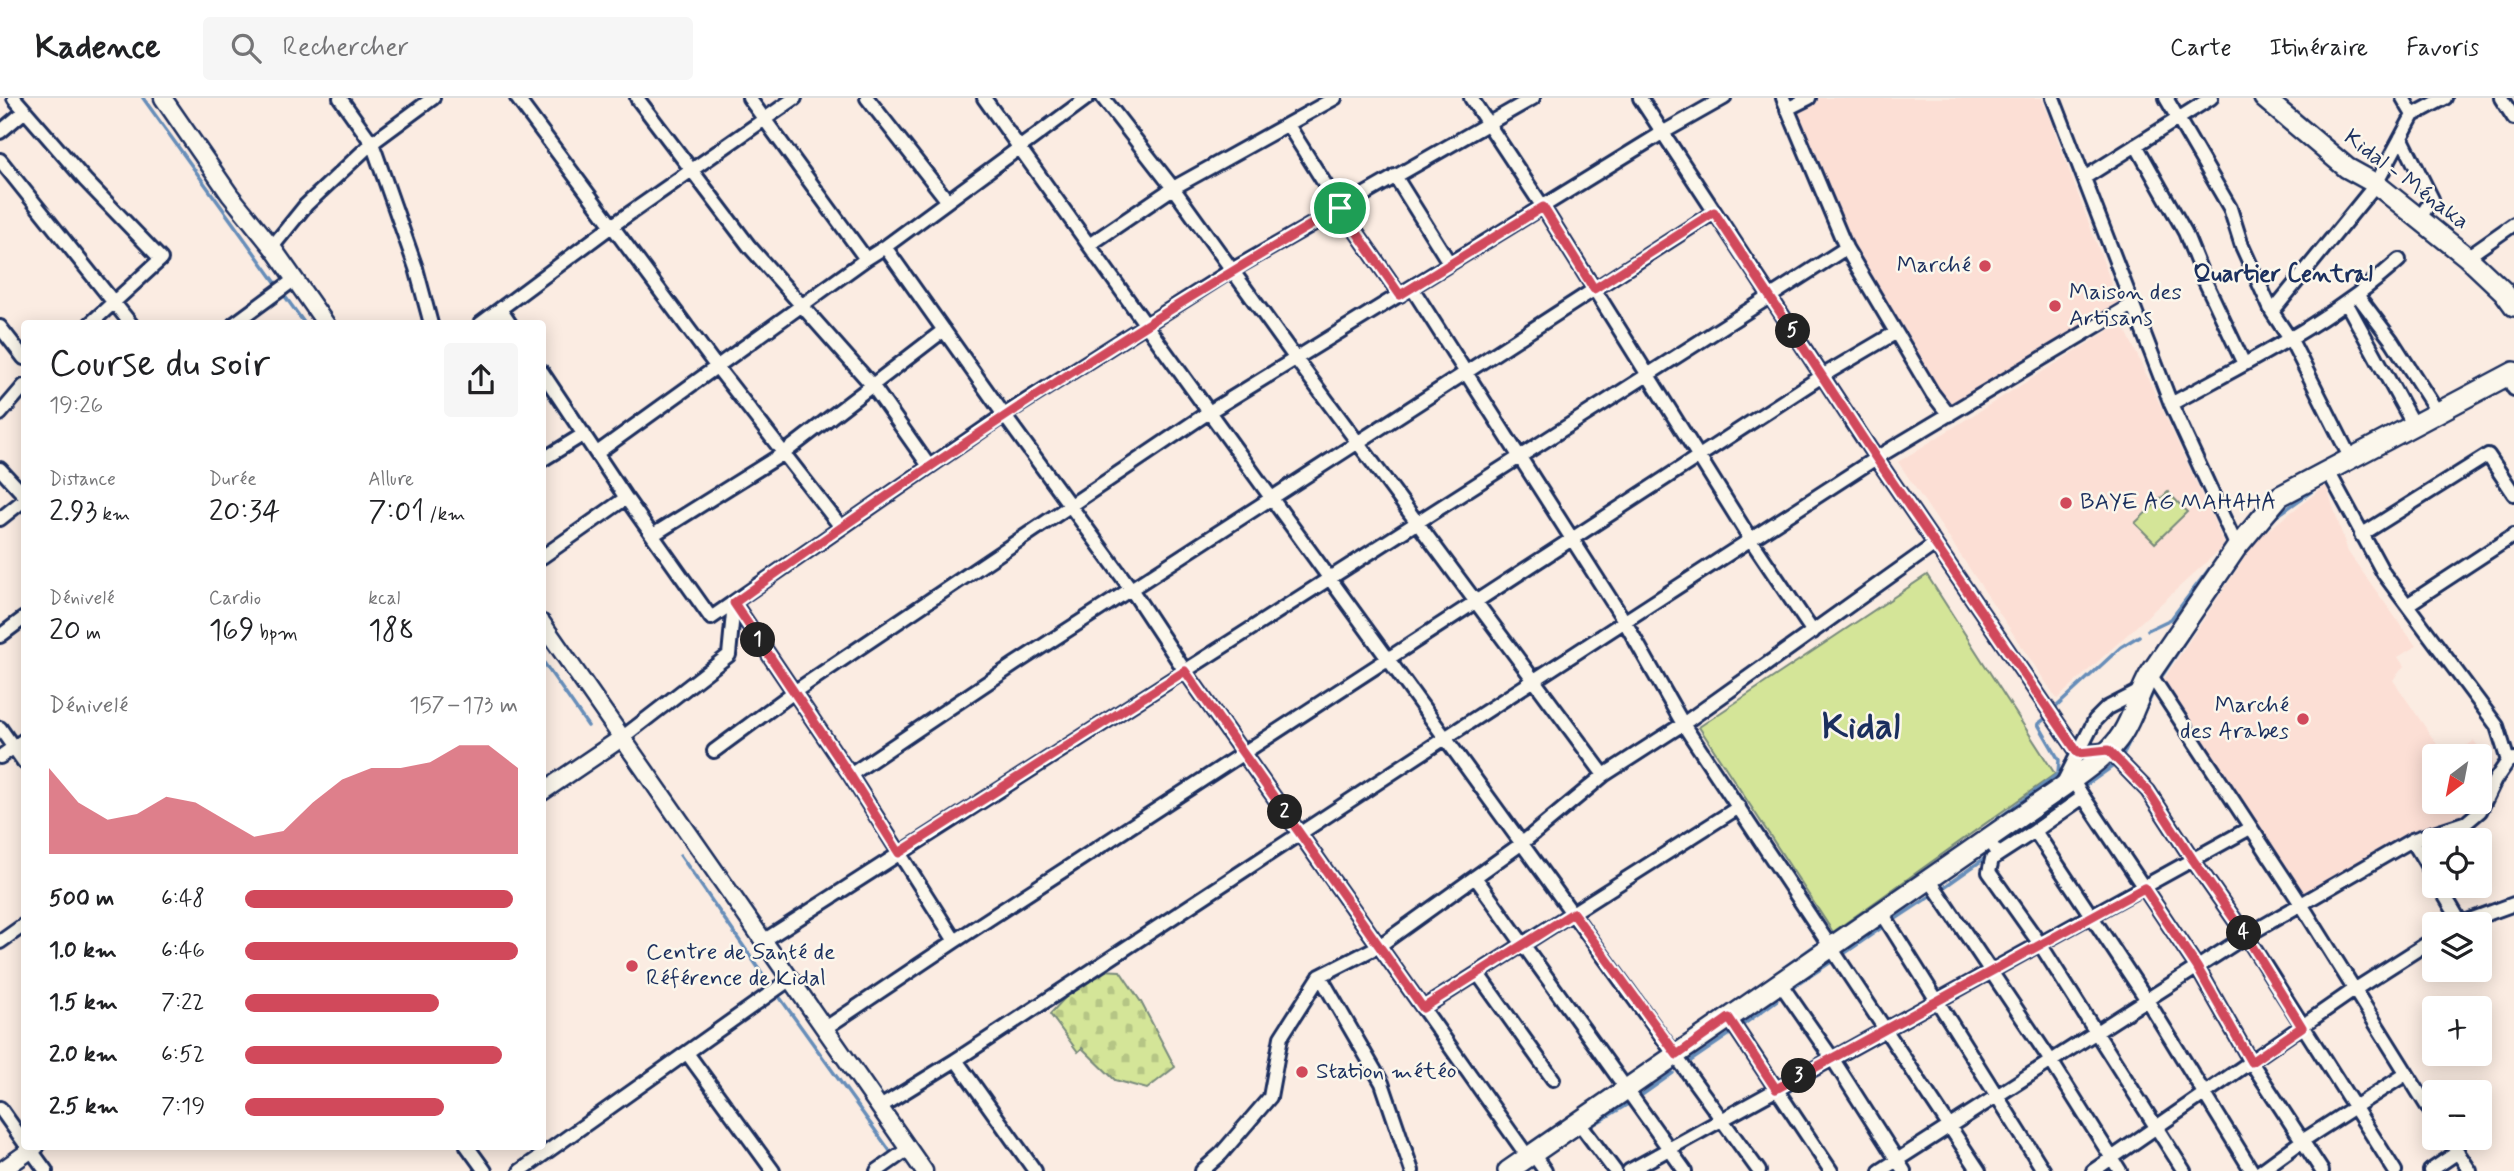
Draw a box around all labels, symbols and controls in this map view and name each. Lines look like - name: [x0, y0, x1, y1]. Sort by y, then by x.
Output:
- search box: [203, 17, 693, 80]
- text: Kadence: [35, 26, 161, 70]
- icon: search: [227, 29, 265, 67]
- text: Rechercher: [283, 31, 409, 65]
- text: Carte: [2170, 33, 2232, 64]
- text: Itinéraire: [2270, 33, 2368, 64]
- text: Favoris: [2406, 33, 2479, 64]
- street label: Kidal - Ménaka: [2337, 123, 2475, 237]
- pin: [1310, 178, 1370, 238]
- icon: arrive: [1321, 189, 1359, 227]
- place label: Marché: [1897, 251, 1971, 281]
- marker: Marché: [1977, 258, 1993, 274]
- district label: Quartier Central: [2193, 259, 2373, 290]
- place label: Maison des Artisans: [2069, 278, 2182, 334]
- marker: Maison des Artisans: [2047, 298, 2063, 314]
- pin: 5: [1776, 314, 1811, 348]
- text: 5: [1787, 318, 1798, 343]
- text: Course du soir: [49, 340, 270, 389]
- button: share: [444, 343, 518, 417]
- text: 19:26: [49, 391, 103, 421]
- text: Distance: [49, 467, 116, 492]
- text: Durée: [209, 467, 257, 492]
- text: Allure: [368, 467, 414, 492]
- place label: BAYE AG MAHAHA: [2080, 488, 2276, 518]
- text: 2.93: [49, 492, 97, 531]
- text: 20:34: [209, 492, 280, 531]
- text: 7:01: [368, 492, 424, 531]
- marker: BAYE AG MAHAHA: [2058, 495, 2074, 511]
- text: km: [97, 502, 130, 527]
- text: /km: [424, 502, 465, 527]
- text: Dénivelé: [49, 586, 115, 611]
- text: Cardio: [209, 586, 261, 611]
- text: kcal: [368, 586, 400, 611]
- text: 20: [49, 611, 81, 650]
- text: 169: [209, 611, 254, 650]
- text: 188: [368, 611, 414, 650]
- text: m: [81, 621, 101, 646]
- text: bpm: [254, 621, 298, 646]
- pin: 1: [740, 622, 776, 658]
- text: 1: [753, 627, 762, 652]
- text: Dénivelé: [49, 691, 128, 721]
- text: 157–173 m: [409, 691, 518, 721]
- place label: Marché des Arabes: [2180, 691, 2289, 747]
- district label: Kidal: [1822, 704, 1900, 752]
- marker: Marché des Arabes: [2295, 711, 2311, 727]
- north arrow: [2422, 744, 2492, 814]
- map controls: [2422, 744, 2492, 1150]
- pin: 2: [1268, 794, 1302, 830]
- text: 2: [1280, 799, 1289, 824]
- button: locate: [2422, 828, 2492, 898]
- text: 500 m: [49, 884, 114, 914]
- text: 6:48: [161, 884, 205, 914]
- button: layers: [2422, 912, 2492, 982]
- pin: 4: [2226, 916, 2262, 950]
- text: 4: [2238, 920, 2249, 945]
- text: 1.0 km: [49, 936, 117, 966]
- text: 6:46: [161, 936, 205, 966]
- place label: Centre de Santé de Référence de Kidal: [646, 938, 835, 994]
- marker: Centre de Santé de Référence de Kidal: [624, 958, 640, 974]
- text: 1.5 km: [49, 988, 118, 1018]
- text: 7:22: [161, 988, 205, 1018]
- button: +: [2422, 996, 2492, 1066]
- text: 2.0 km: [49, 1040, 118, 1070]
- text: 6:52: [161, 1040, 205, 1070]
- place label: Station météo: [1316, 1057, 1456, 1087]
- pin: 3: [1782, 1058, 1816, 1094]
- text: 3: [1794, 1063, 1803, 1088]
- marker: Station météo: [1294, 1064, 1310, 1080]
- button: −: [2422, 1080, 2492, 1150]
- text: 2.5 km: [49, 1092, 119, 1122]
- text: 7:19: [161, 1092, 205, 1122]

